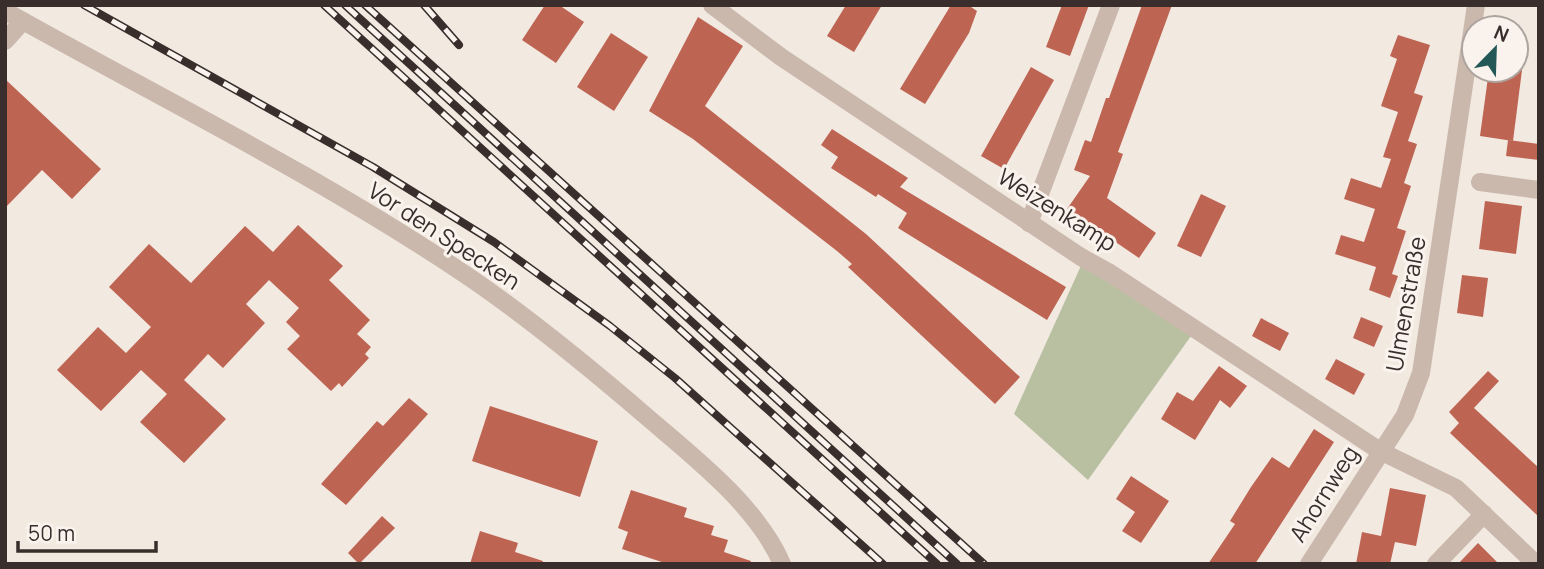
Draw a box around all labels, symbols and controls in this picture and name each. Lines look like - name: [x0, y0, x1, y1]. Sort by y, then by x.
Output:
- north arrow: [1460, 14, 1530, 84]
- text: N: [1490, 19, 1513, 48]
- street label: Weizenkamp: [992, 160, 1123, 258]
- street label: Vor den Specken: [362, 174, 527, 296]
- street label: Ulmenstraße: [1377, 234, 1433, 374]
- street label: Ahornweg: [1281, 439, 1365, 548]
- scale bar: [18, 510, 156, 554]
- text: 50 m: [28, 519, 75, 547]

